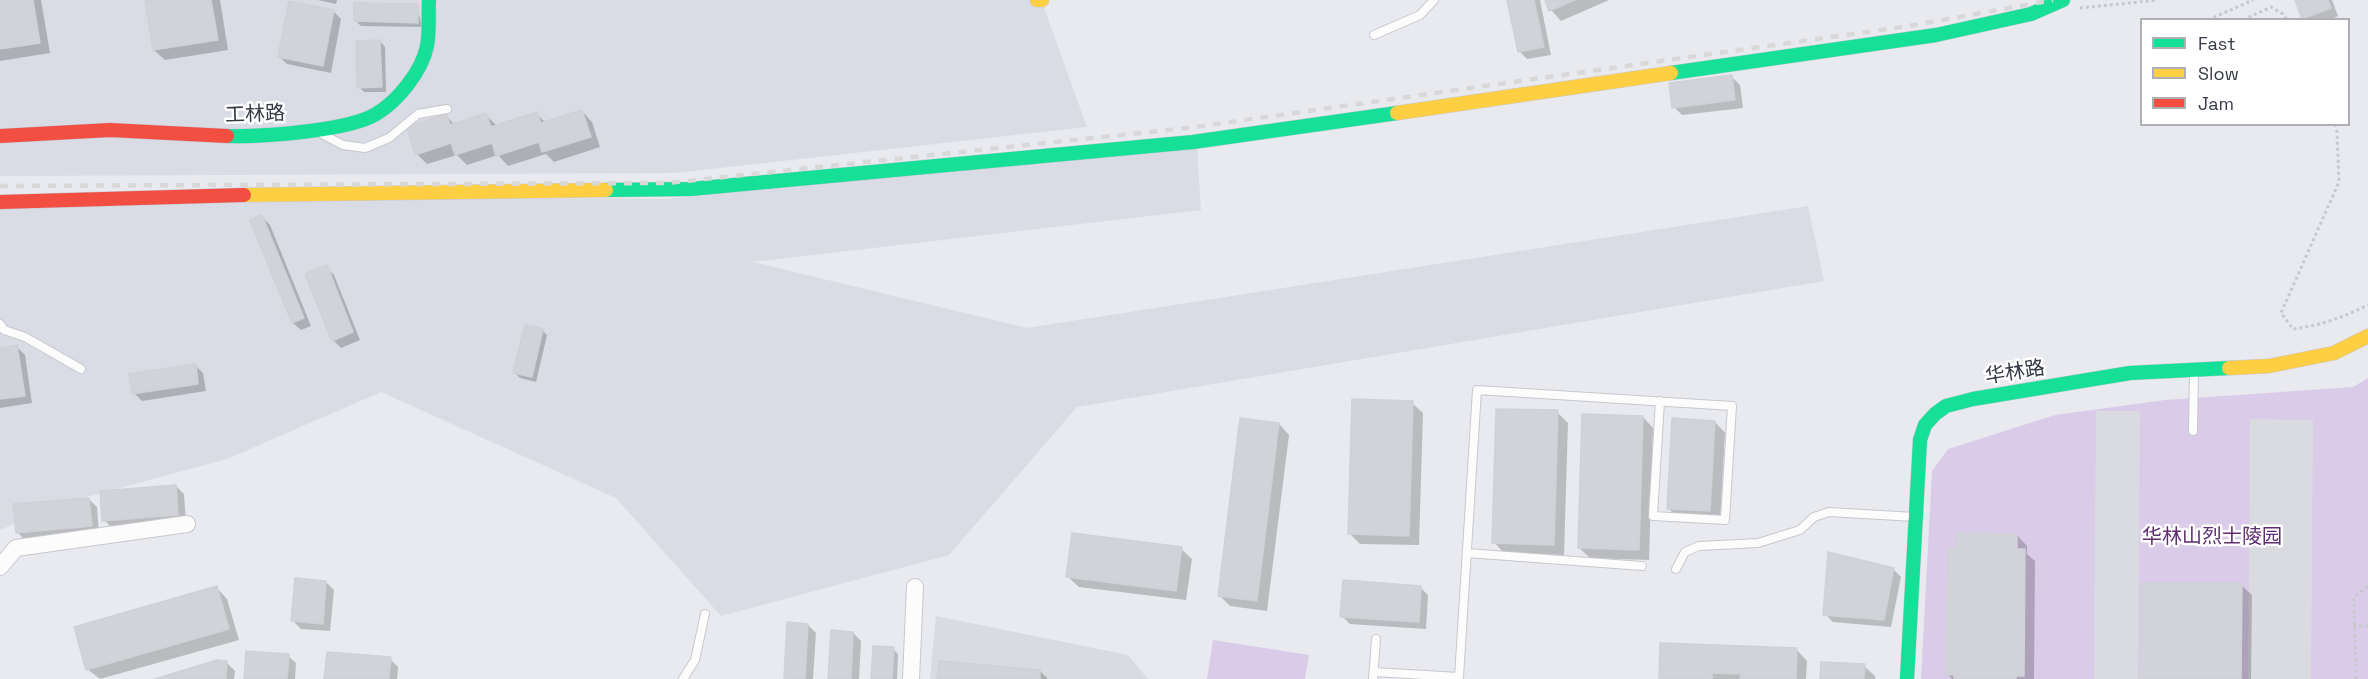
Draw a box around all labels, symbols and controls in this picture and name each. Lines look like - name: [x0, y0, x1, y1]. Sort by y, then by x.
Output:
- legend: [2140, 18, 2350, 126]
- text: Fast: [2198, 32, 2235, 55]
- text: Slow: [2198, 62, 2239, 85]
- text: Jam: [2198, 92, 2234, 115]
- street label: 工林路: [225, 102, 285, 128]
- street label: 华林路: [1983, 356, 2047, 390]
- park label: 华林山烈士陵园: [2142, 526, 2282, 550]

